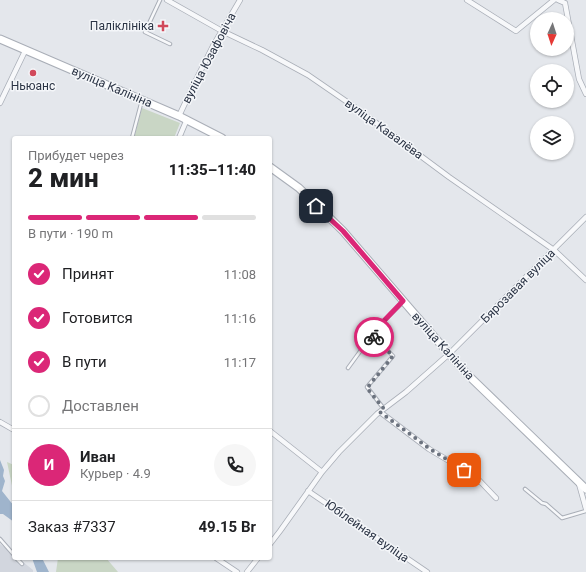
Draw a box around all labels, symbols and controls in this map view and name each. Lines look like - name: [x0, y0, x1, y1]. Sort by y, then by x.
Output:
- street label: вуліца Юзафовіча: [179, 10, 239, 106]
- north arrow: [530, 12, 574, 56]
- map controls: [530, 12, 574, 160]
- place label: Паліклініка: [90, 19, 154, 33]
- marker: Паліклініка: [157, 20, 169, 32]
- street label: вуліца Калініна: [70, 64, 154, 110]
- button: locate: [530, 64, 574, 108]
- marker: Ньюанс: [28, 68, 38, 78]
- place label: Ньюанс: [11, 79, 55, 93]
- street label: вуліца Кавалёва: [342, 96, 426, 162]
- button: layers: [530, 116, 574, 160]
- text: Прибудет через: [28, 148, 124, 163]
- text: 11:35–11:40: [169, 161, 256, 179]
- text: 2 мин: [28, 163, 99, 193]
- pin: [299, 189, 333, 223]
- icon: home: [305, 195, 327, 217]
- text: В пути · 190 m: [28, 226, 113, 241]
- street label: Бярозавая вуліца: [478, 246, 558, 326]
- icon: check: [28, 263, 50, 285]
- text: Принят: [62, 265, 114, 283]
- text: 11:08: [224, 267, 256, 282]
- icon: check: [28, 307, 50, 329]
- text: Готовится: [62, 309, 133, 327]
- street label: вуліца Калініна: [409, 309, 477, 383]
- text: 11:16: [224, 311, 256, 326]
- courier: [354, 317, 394, 357]
- icon: bike: [363, 326, 385, 348]
- icon: check: [28, 351, 50, 373]
- text: В пути: [62, 353, 107, 371]
- text: 11:17: [224, 355, 256, 370]
- text: Доставлен: [62, 397, 139, 415]
- button: phone: [214, 444, 256, 486]
- text: Иван: [80, 448, 116, 466]
- pin: [447, 453, 481, 487]
- text: И: [44, 456, 54, 474]
- icon: bag: [453, 459, 475, 481]
- text: Курьер · 4.9: [80, 466, 151, 481]
- street label: Юбілейная вуліца: [322, 497, 412, 565]
- text: Заказ #7337: [28, 518, 116, 536]
- text: 49.15 Br: [198, 518, 256, 536]

